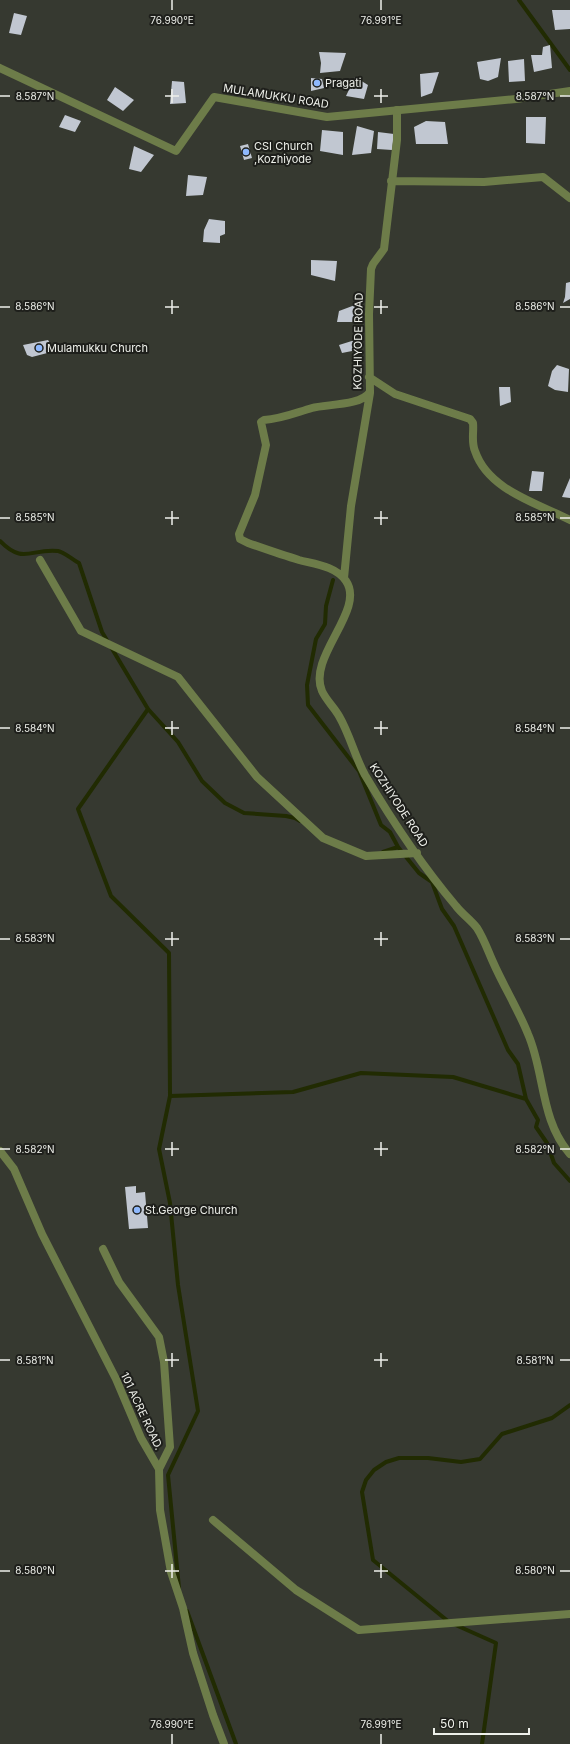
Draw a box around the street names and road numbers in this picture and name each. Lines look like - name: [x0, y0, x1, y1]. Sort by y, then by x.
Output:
- street label: MULAMUKKU ROAD: [222, 81, 330, 111]
- street label: KOZHIYODE ROAD: [350, 292, 366, 390]
- street label: KOZHIYODE ROAD: [367, 760, 431, 850]
- street label: 101 ACRE ROAD.: [118, 1370, 166, 1452]

